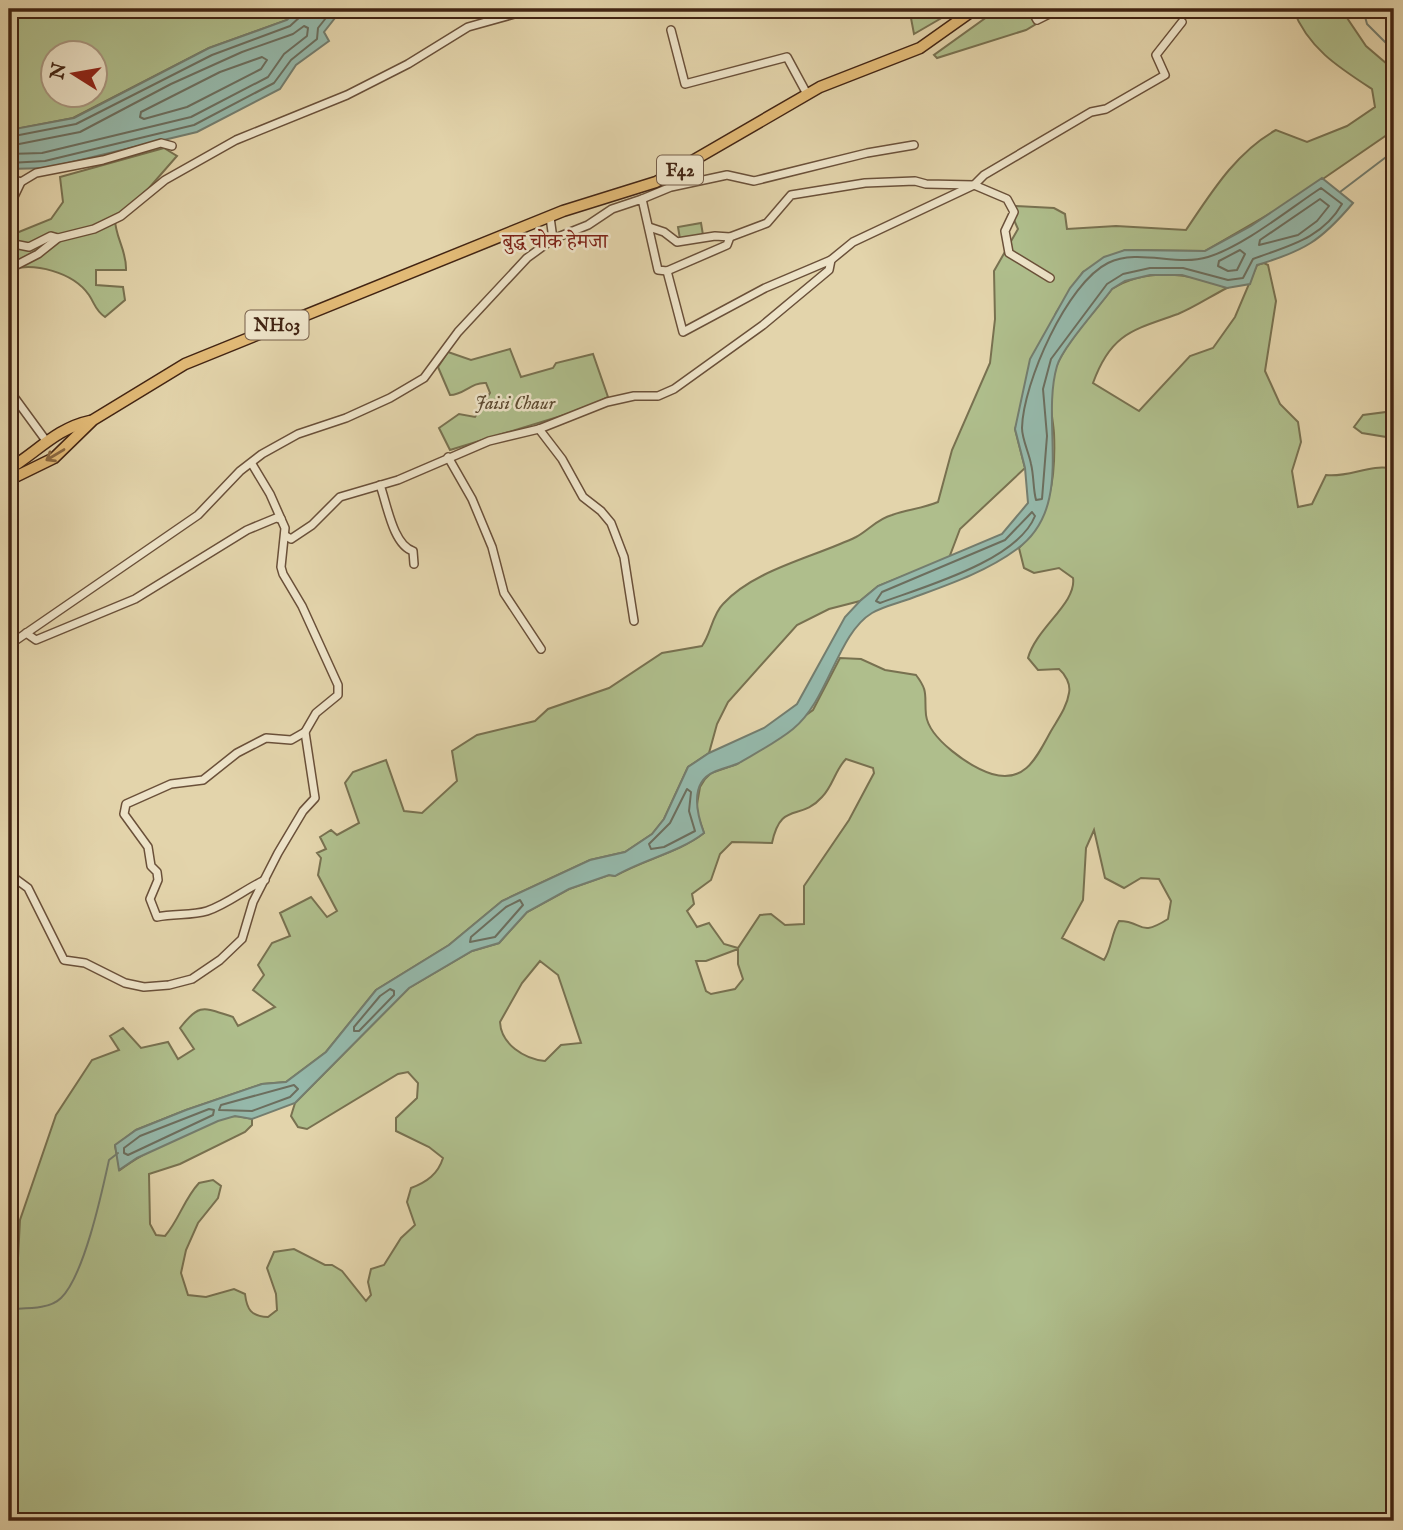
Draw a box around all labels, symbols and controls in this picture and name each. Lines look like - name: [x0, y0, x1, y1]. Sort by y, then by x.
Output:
- north arrow: [38, 38, 108, 108]
- text: N: [46, 60, 73, 82]
- road number: F42: [657, 155, 703, 184]
- district label: बुद्ध चोक हेमजा: [501, 229, 608, 256]
- road number: NH03: [246, 310, 308, 340]
- park label: Jaisi Chaur: [475, 392, 557, 416]
- one-way arrow: [45, 448, 65, 462]

